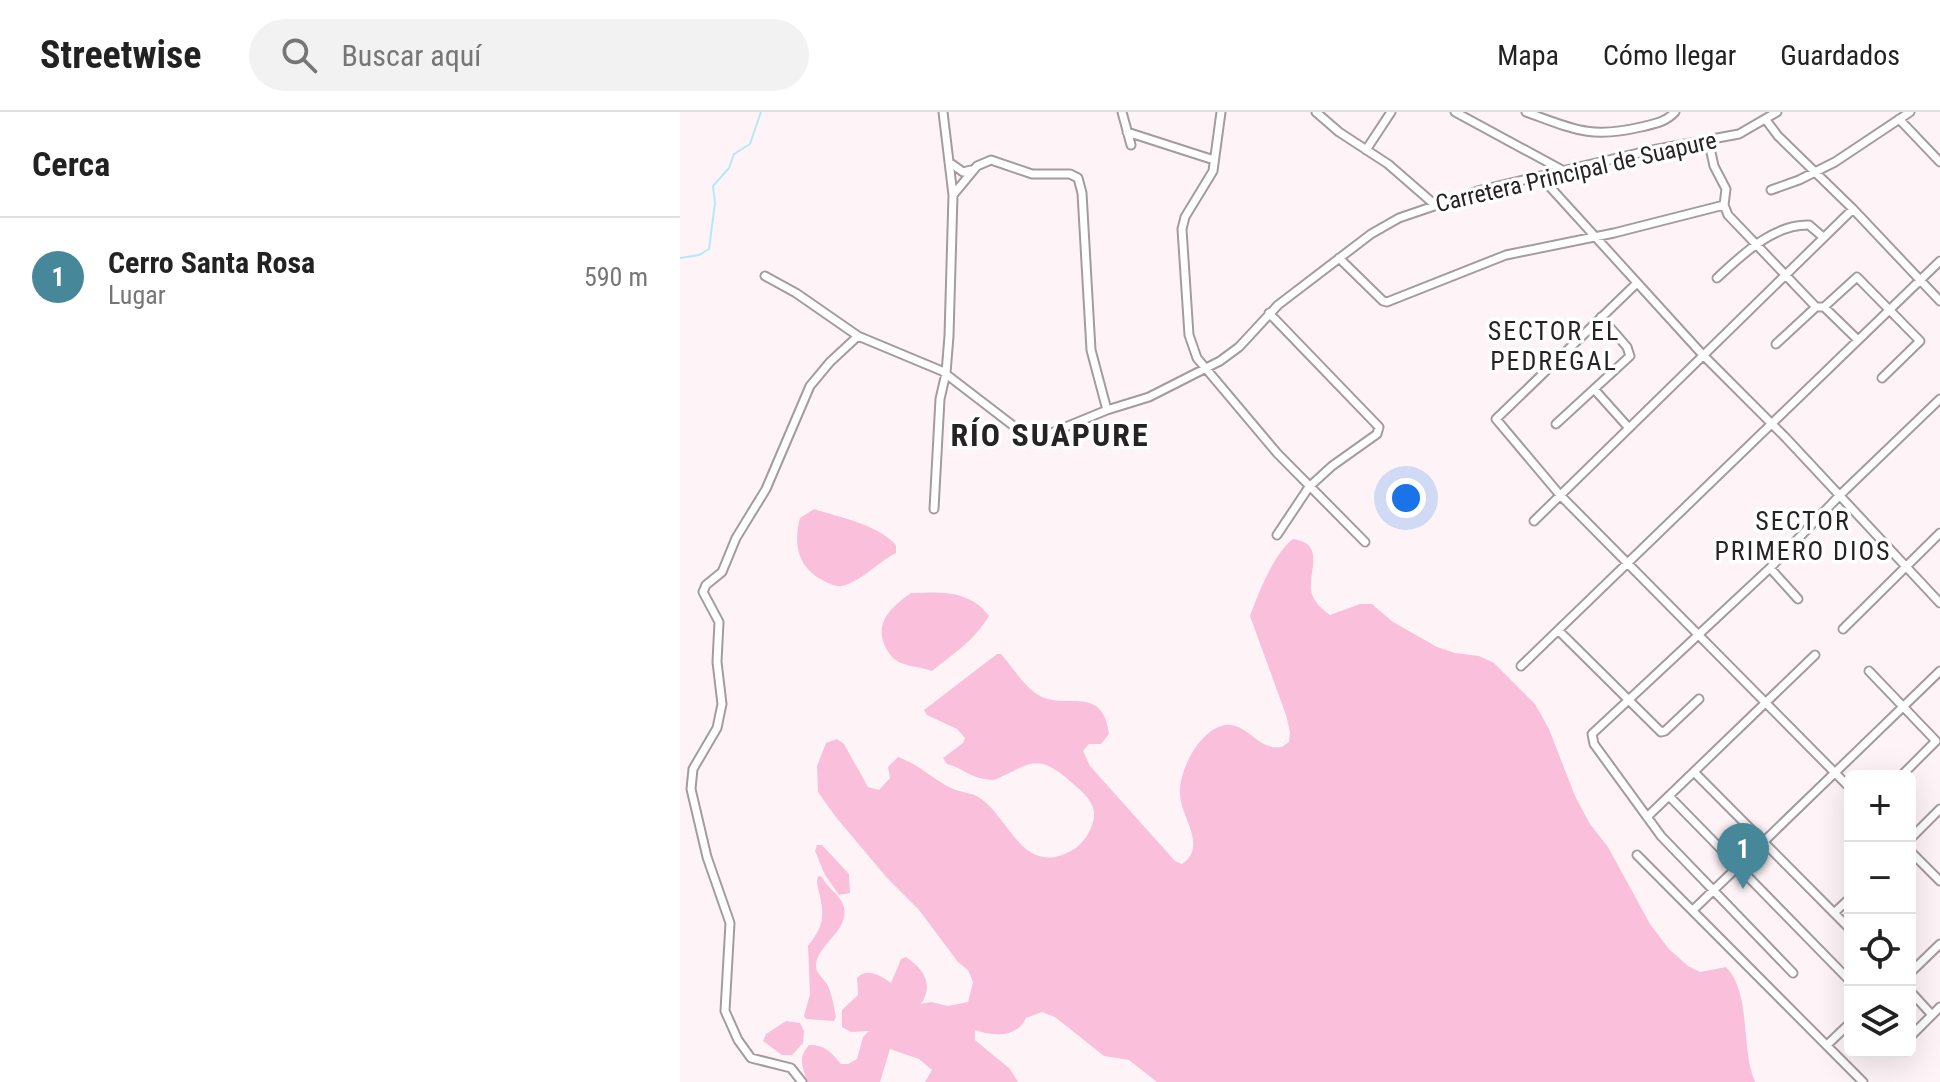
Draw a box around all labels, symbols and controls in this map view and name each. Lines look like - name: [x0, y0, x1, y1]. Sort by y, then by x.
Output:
- search box: [249, 19, 809, 91]
- text: Streetwise: [40, 33, 201, 77]
- icon: search: [277, 33, 321, 77]
- text: Buscar aquí: [341, 38, 481, 73]
- text: Mapa: [1497, 39, 1559, 72]
- text: Cómo llegar: [1603, 39, 1736, 72]
- text: Guardados: [1780, 39, 1900, 72]
- street label: Carretera Principal de Suapure: [1433, 126, 1719, 218]
- text: Cerca: [32, 144, 110, 184]
- text: Cerro Santa Rosa: [108, 245, 315, 280]
- text: 1: [51, 262, 65, 292]
- text: 590 m: [584, 262, 648, 292]
- text: Lugar: [108, 280, 166, 310]
- district label: SECTOR EL PEDREGAL: [1488, 316, 1620, 376]
- district label: RÍO SUAPURE: [950, 416, 1150, 454]
- your location: [1386, 478, 1426, 518]
- district label: SECTOR PRIMERO DIOS: [1714, 506, 1892, 566]
- map controls: [1844, 770, 1916, 1058]
- button: +: [1844, 770, 1916, 842]
- pin: 1: [1717, 823, 1769, 889]
- button: −: [1844, 842, 1916, 914]
- button: locate: [1844, 914, 1916, 986]
- button: layers: [1844, 986, 1916, 1058]

